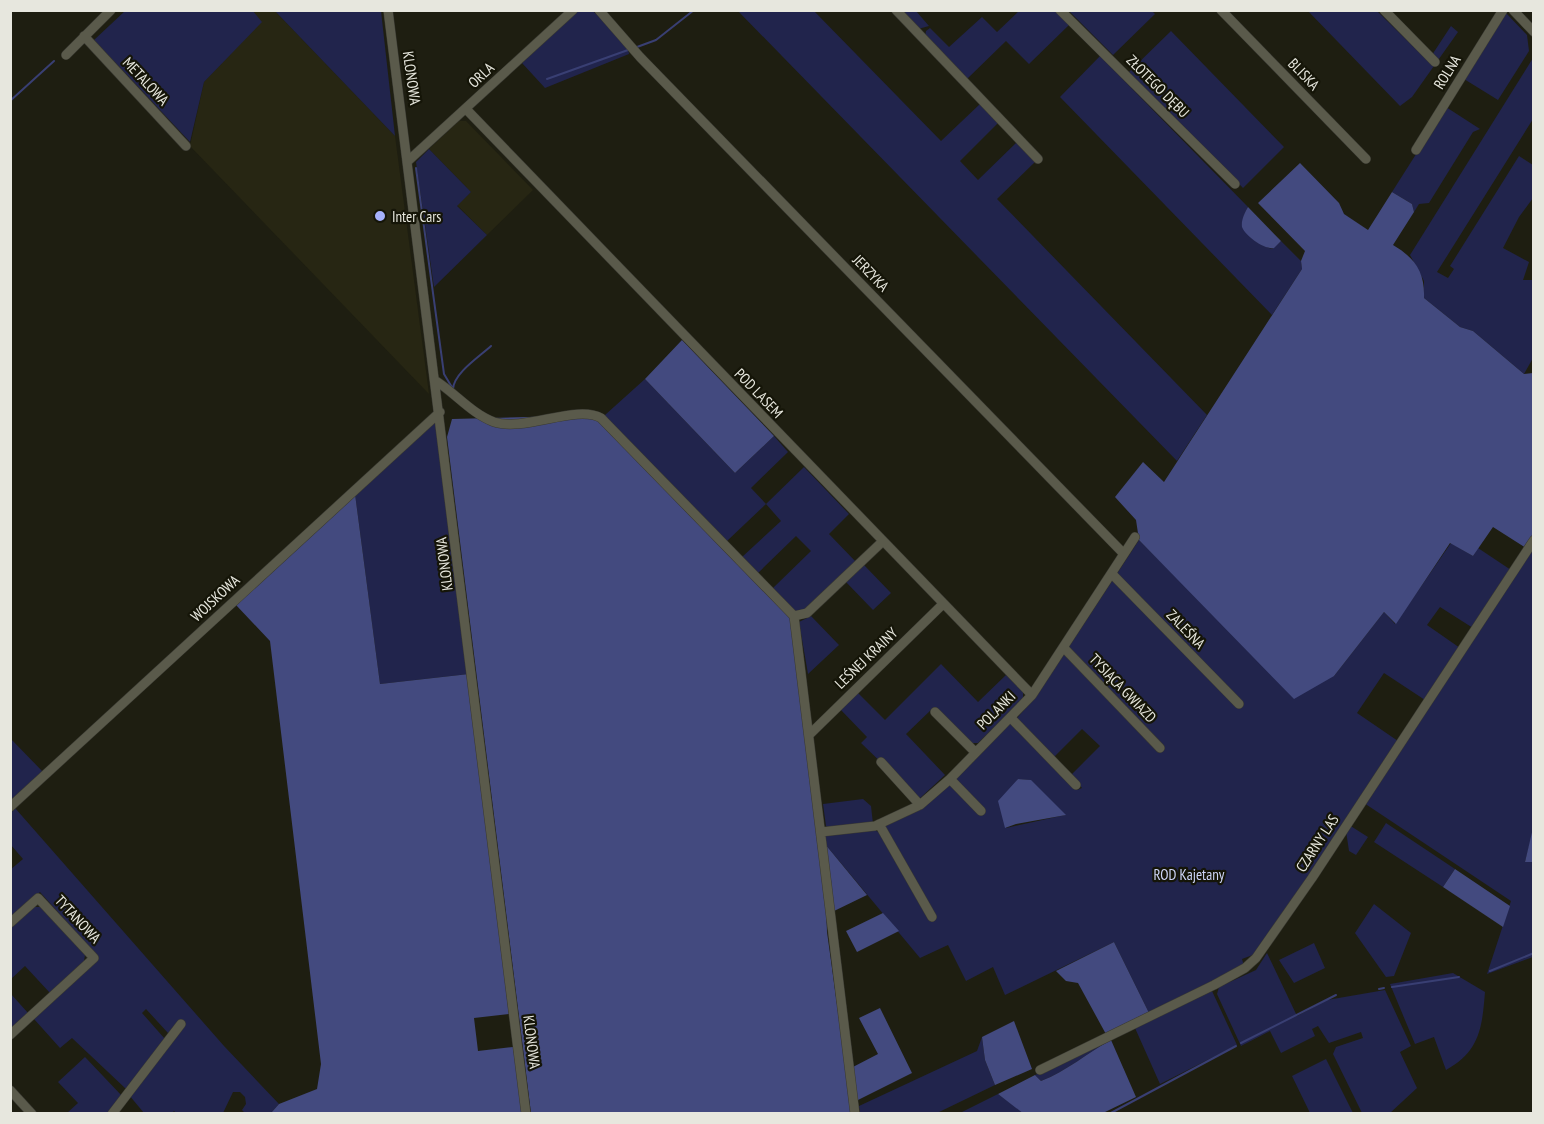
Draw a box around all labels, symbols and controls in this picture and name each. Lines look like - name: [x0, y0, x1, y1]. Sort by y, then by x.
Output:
- street label: KLONOWA: [399, 50, 425, 107]
- street label: ZŁOTEGO DĘBU: [1123, 51, 1193, 121]
- street label: ROLNA: [1429, 51, 1465, 92]
- street label: METALOWA: [119, 53, 174, 110]
- street label: BLISKA: [1284, 54, 1324, 95]
- street label: ORLA: [464, 58, 499, 92]
- place label: Inter Cars: [392, 207, 441, 226]
- marker: Inter Cars: [373, 209, 387, 223]
- street label: JERZYKA: [848, 250, 894, 296]
- street label: POD LASEM: [731, 364, 787, 422]
- street label: KLONOWA: [431, 535, 457, 592]
- street label: WOJSKOWA: [187, 570, 244, 625]
- street label: ZALEŚNA: [1163, 605, 1210, 653]
- street label: LEŚNEJ KRAINY: [831, 623, 902, 693]
- street label: TYSIĄCA GWIAZD: [1085, 650, 1161, 727]
- street label: POLANKI: [973, 687, 1019, 733]
- street label: CZARNY LAS: [1291, 811, 1343, 875]
- park label: ROD Kajetany: [1154, 865, 1225, 884]
- street label: TYTANOWA: [51, 891, 106, 948]
- street label: KLONOWA: [519, 1014, 545, 1071]

